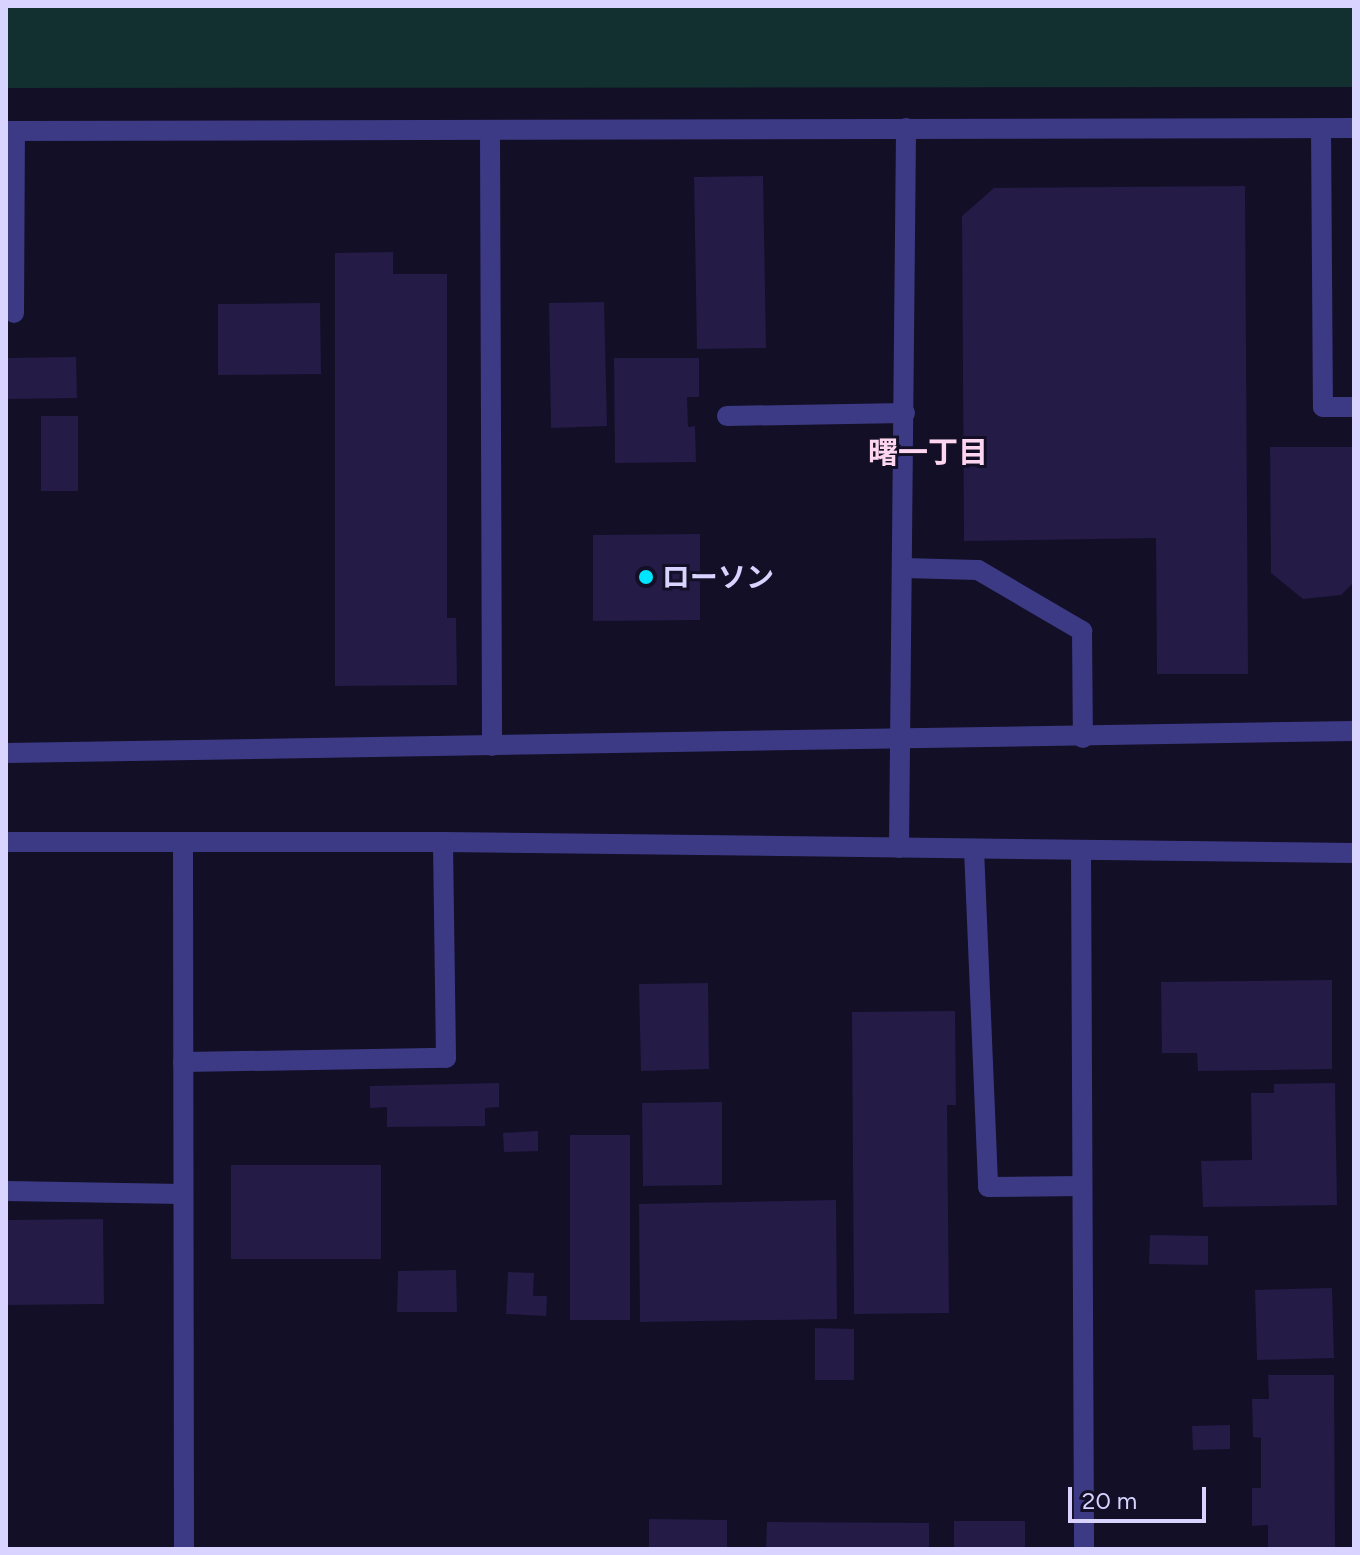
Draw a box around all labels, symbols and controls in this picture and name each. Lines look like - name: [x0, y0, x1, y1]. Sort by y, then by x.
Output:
- district label: 曙一丁目: [868, 435, 988, 471]
- place label: ローソン: [662, 560, 774, 594]
- marker: ローソン: [637, 568, 655, 586]
- scale bar: [1072, 1471, 1210, 1521]
- text: 20 m: [1082, 1486, 1137, 1515]

